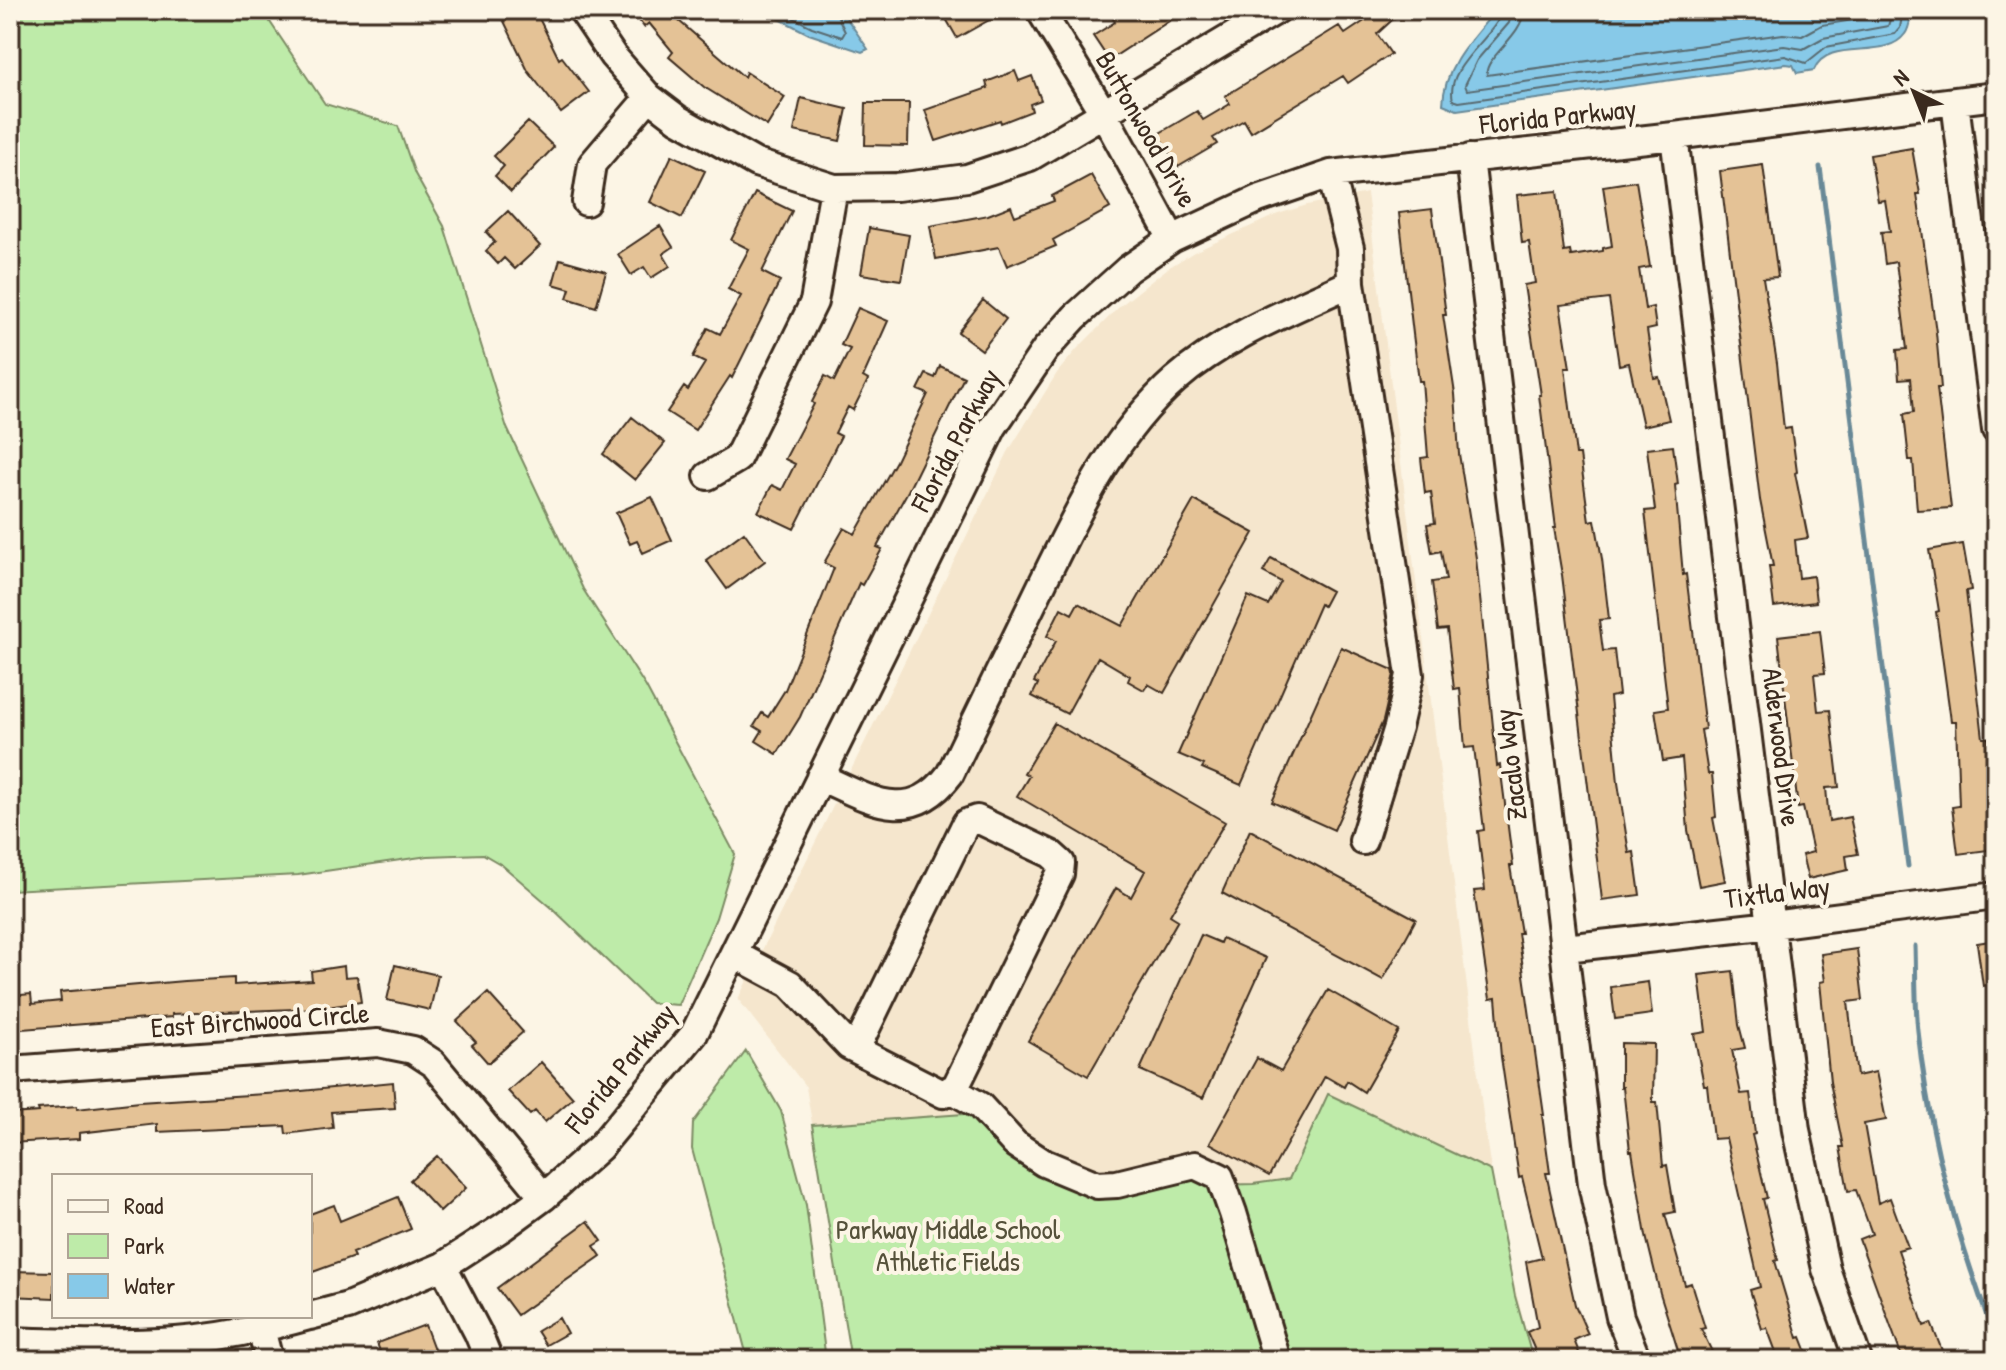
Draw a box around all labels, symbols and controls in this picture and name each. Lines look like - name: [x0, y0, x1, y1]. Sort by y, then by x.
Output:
- street label: Buttonwood Drive: [1087, 44, 1207, 214]
- north arrow: [1874, 52, 1954, 132]
- text: N: [1886, 62, 1915, 92]
- street label: Florida Parkway: [1477, 89, 1638, 143]
- street label: Florida Parkway: [901, 362, 1009, 519]
- street label: Alderwood Drive: [1753, 666, 1811, 828]
- street label: Zacalo Way: [1484, 707, 1536, 823]
- street label: Tixtla Way: [1722, 867, 1832, 917]
- street label: East Birchwood Circle: [150, 993, 370, 1047]
- street label: Florida Parkway: [555, 995, 684, 1142]
- legend: [52, 1174, 312, 1318]
- text: Road: [124, 1189, 163, 1221]
- park label: Parkway Middle School Athletic Fields: [836, 1210, 1061, 1280]
- text: Park: [124, 1229, 164, 1261]
- text: Water: [124, 1269, 175, 1301]

